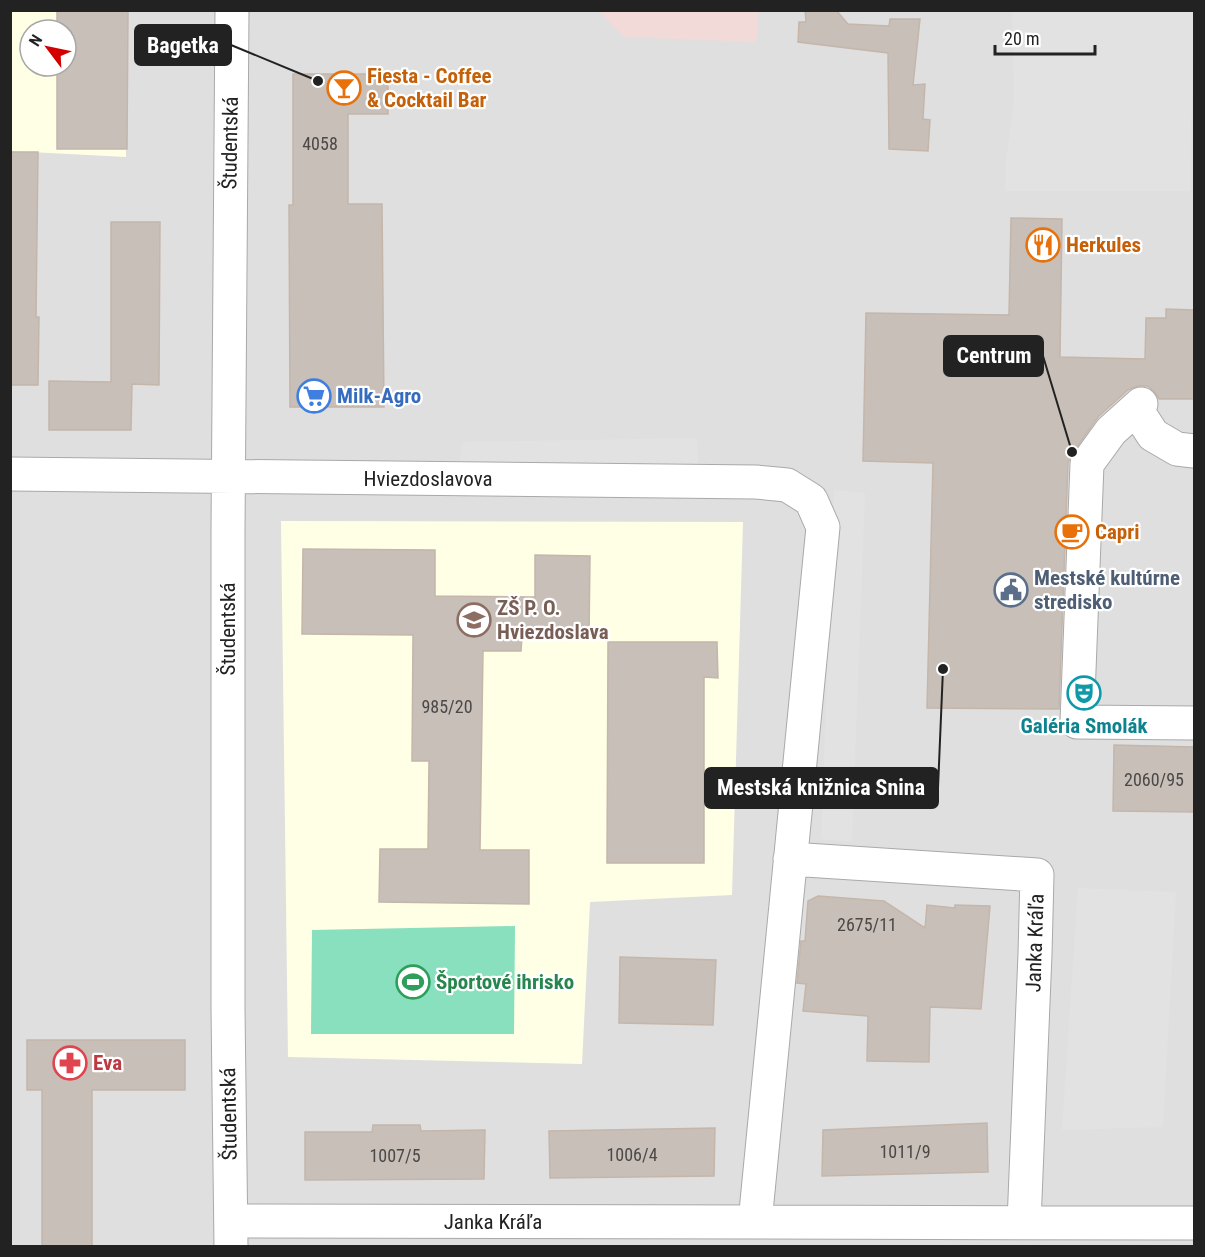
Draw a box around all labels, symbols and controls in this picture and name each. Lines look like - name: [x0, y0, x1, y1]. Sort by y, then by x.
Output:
- north arrow: [18, 18, 78, 78]
- scale bar: [995, 18, 1096, 56]
- callout: Bagetka: [135, 25, 231, 65]
- text: 20 m: [1004, 28, 1039, 49]
- text: N: [25, 31, 46, 50]
- text: Bagetka: [147, 33, 219, 58]
- place label: Fiesta - Coffee & Cocktail Bar: [367, 64, 492, 112]
- bar icon: Fiesta - Coffee & Cocktail Bar: [326, 70, 362, 106]
- street label: Študentská: [217, 96, 243, 190]
- house number: 4058: [302, 133, 338, 154]
- restaurant icon: Herkules: [1025, 227, 1061, 263]
- place label: Herkules: [1066, 233, 1141, 257]
- callout: Centrum: [944, 336, 1043, 376]
- text: Centrum: [956, 343, 1032, 368]
- supermarket icon: Milk-Agro: [296, 378, 332, 414]
- place label: Milk-Agro: [337, 384, 421, 408]
- street label: Hviezdoslavova: [363, 467, 493, 491]
- cafe icon: Capri: [1054, 514, 1090, 550]
- place label: Capri: [1095, 520, 1140, 544]
- place label: Mestské kultúrne stredisko: [1034, 566, 1180, 614]
- public building icon: Mestské kultúrne stredisko: [993, 572, 1029, 608]
- street label: Študentská: [216, 582, 240, 676]
- place label: ZŠ P. O. Hviezdoslava: [497, 596, 609, 644]
- school or university icon: ZŠ P. O. Hviezdoslava: [456, 602, 492, 638]
- theatre icon: Galéria Smolák: [1066, 675, 1102, 711]
- house number: 985/20: [421, 696, 473, 717]
- place label: Galéria Smolák: [1020, 714, 1149, 738]
- callout: Mestská knižnica Snina: [705, 768, 938, 808]
- house number: 2060/95: [1124, 769, 1184, 790]
- text: Mestská knižnica Snina: [717, 775, 925, 800]
- street label: Janka Kráľa: [1021, 893, 1049, 993]
- house number: 2675/11: [837, 914, 897, 935]
- sports icon: Športové ihrisko: [395, 964, 431, 1000]
- place label: Športové ihrisko: [436, 970, 574, 994]
- pharmacy icon: Eva: [52, 1045, 88, 1081]
- place label: Eva: [93, 1051, 122, 1075]
- street label: Študentská: [216, 1067, 242, 1161]
- house number: 1011/9: [879, 1141, 931, 1162]
- house number: 1006/4: [606, 1144, 658, 1165]
- house number: 1007/5: [369, 1145, 421, 1166]
- street label: Janka Kráľa: [444, 1210, 542, 1234]

